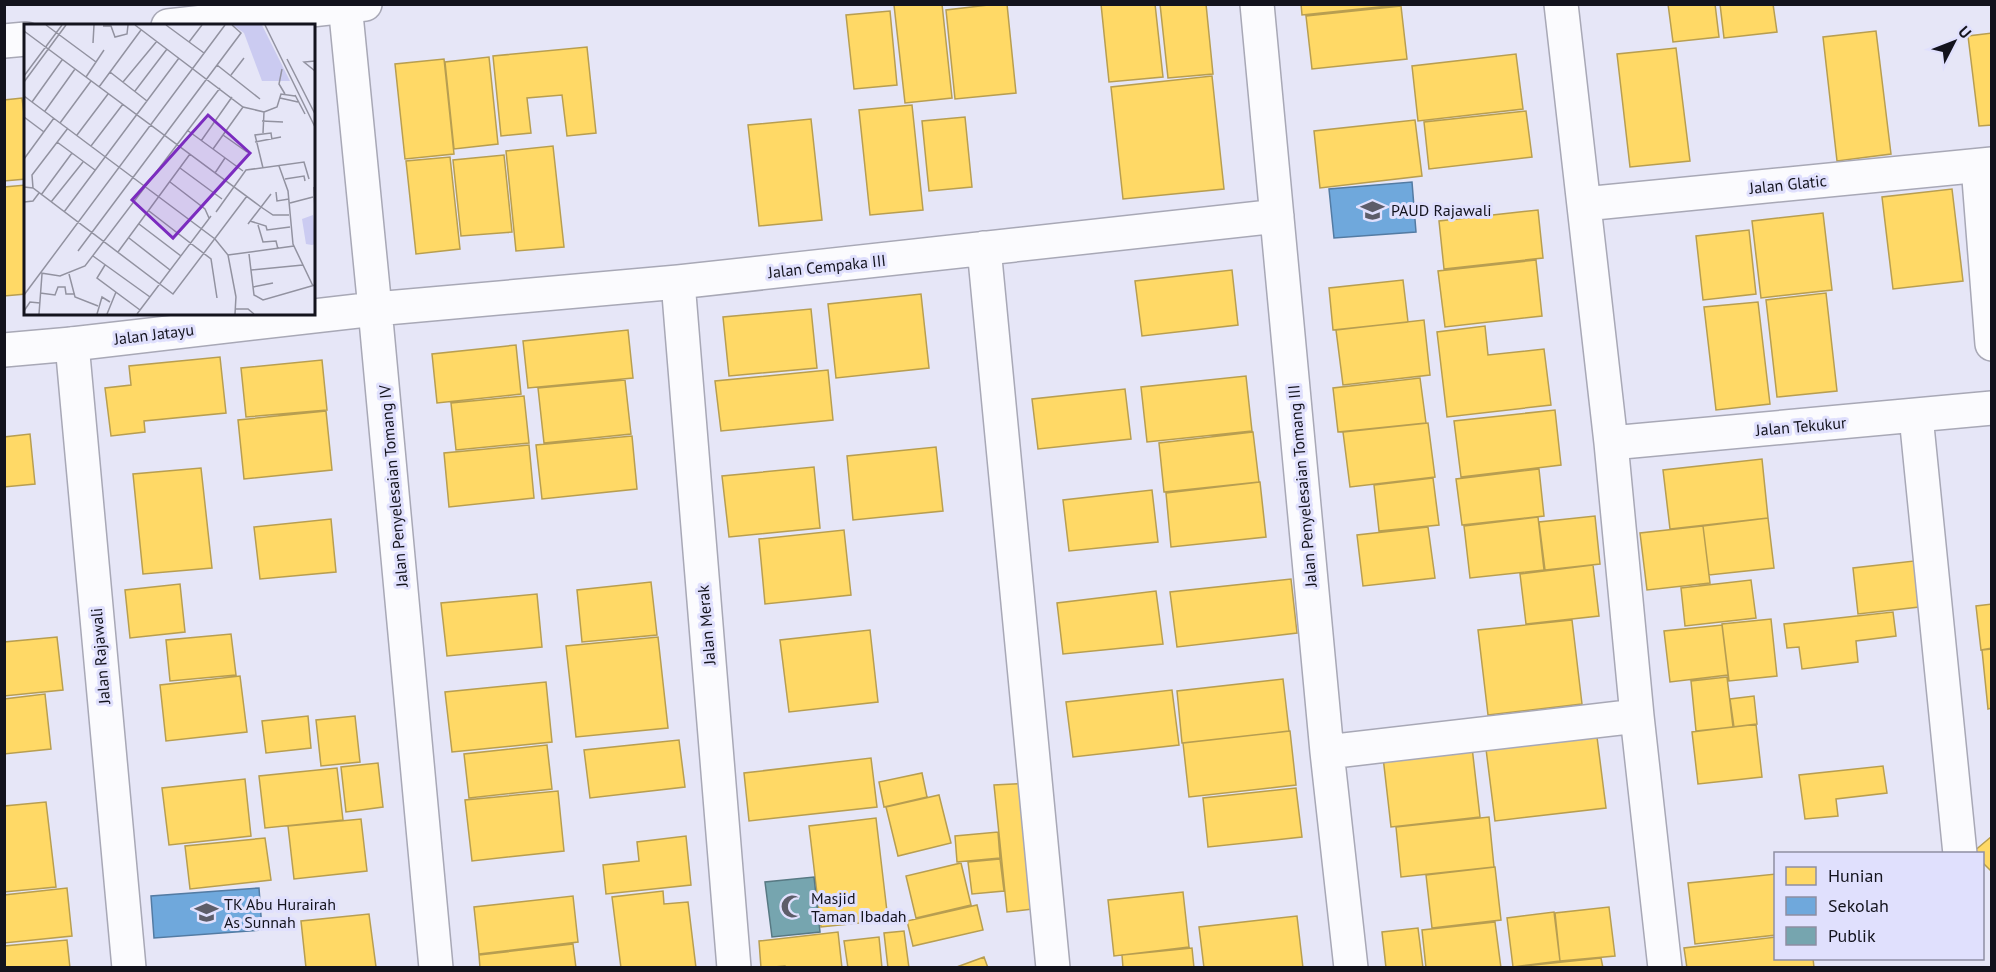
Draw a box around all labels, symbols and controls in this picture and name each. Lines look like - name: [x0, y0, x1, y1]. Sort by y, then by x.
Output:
- north arrow: [1924, 12, 1984, 72]
- text: U: [1954, 22, 1976, 42]
- inset map: [24, 24, 315, 315]
- street label: Jalan Glatic: [1747, 170, 1828, 198]
- school or university icon: PAUD Rajawali: [1360, 197, 1386, 223]
- place label: PAUD Rajawali: [1391, 200, 1492, 220]
- street label: Jalan Cempaka III: [766, 250, 887, 282]
- street label: Jalan Jatayu: [112, 319, 195, 349]
- street label: Jalan Penyelesaian Tomang IV: [374, 383, 412, 589]
- street label: Jalan Penyelesaian Tomang III: [1283, 384, 1321, 589]
- street label: Jalan Tekukur: [1754, 412, 1848, 440]
- street label: Jalan Merak: [693, 584, 720, 667]
- street label: Jalan Rajawali: [86, 607, 114, 706]
- legend: [1774, 852, 1984, 960]
- text: Hunian: [1828, 864, 1883, 887]
- place label: Masjid Taman Ibadah: [811, 888, 907, 926]
- place label: TK Abu Hurairah As Sunnah: [224, 894, 336, 932]
- mosque icon: Masjid Taman Ibadah: [780, 894, 806, 920]
- text: Sekolah: [1828, 894, 1889, 917]
- school or university icon: TK Abu Hurairah As Sunnah: [193, 900, 219, 926]
- text: Publik: [1828, 924, 1876, 947]

